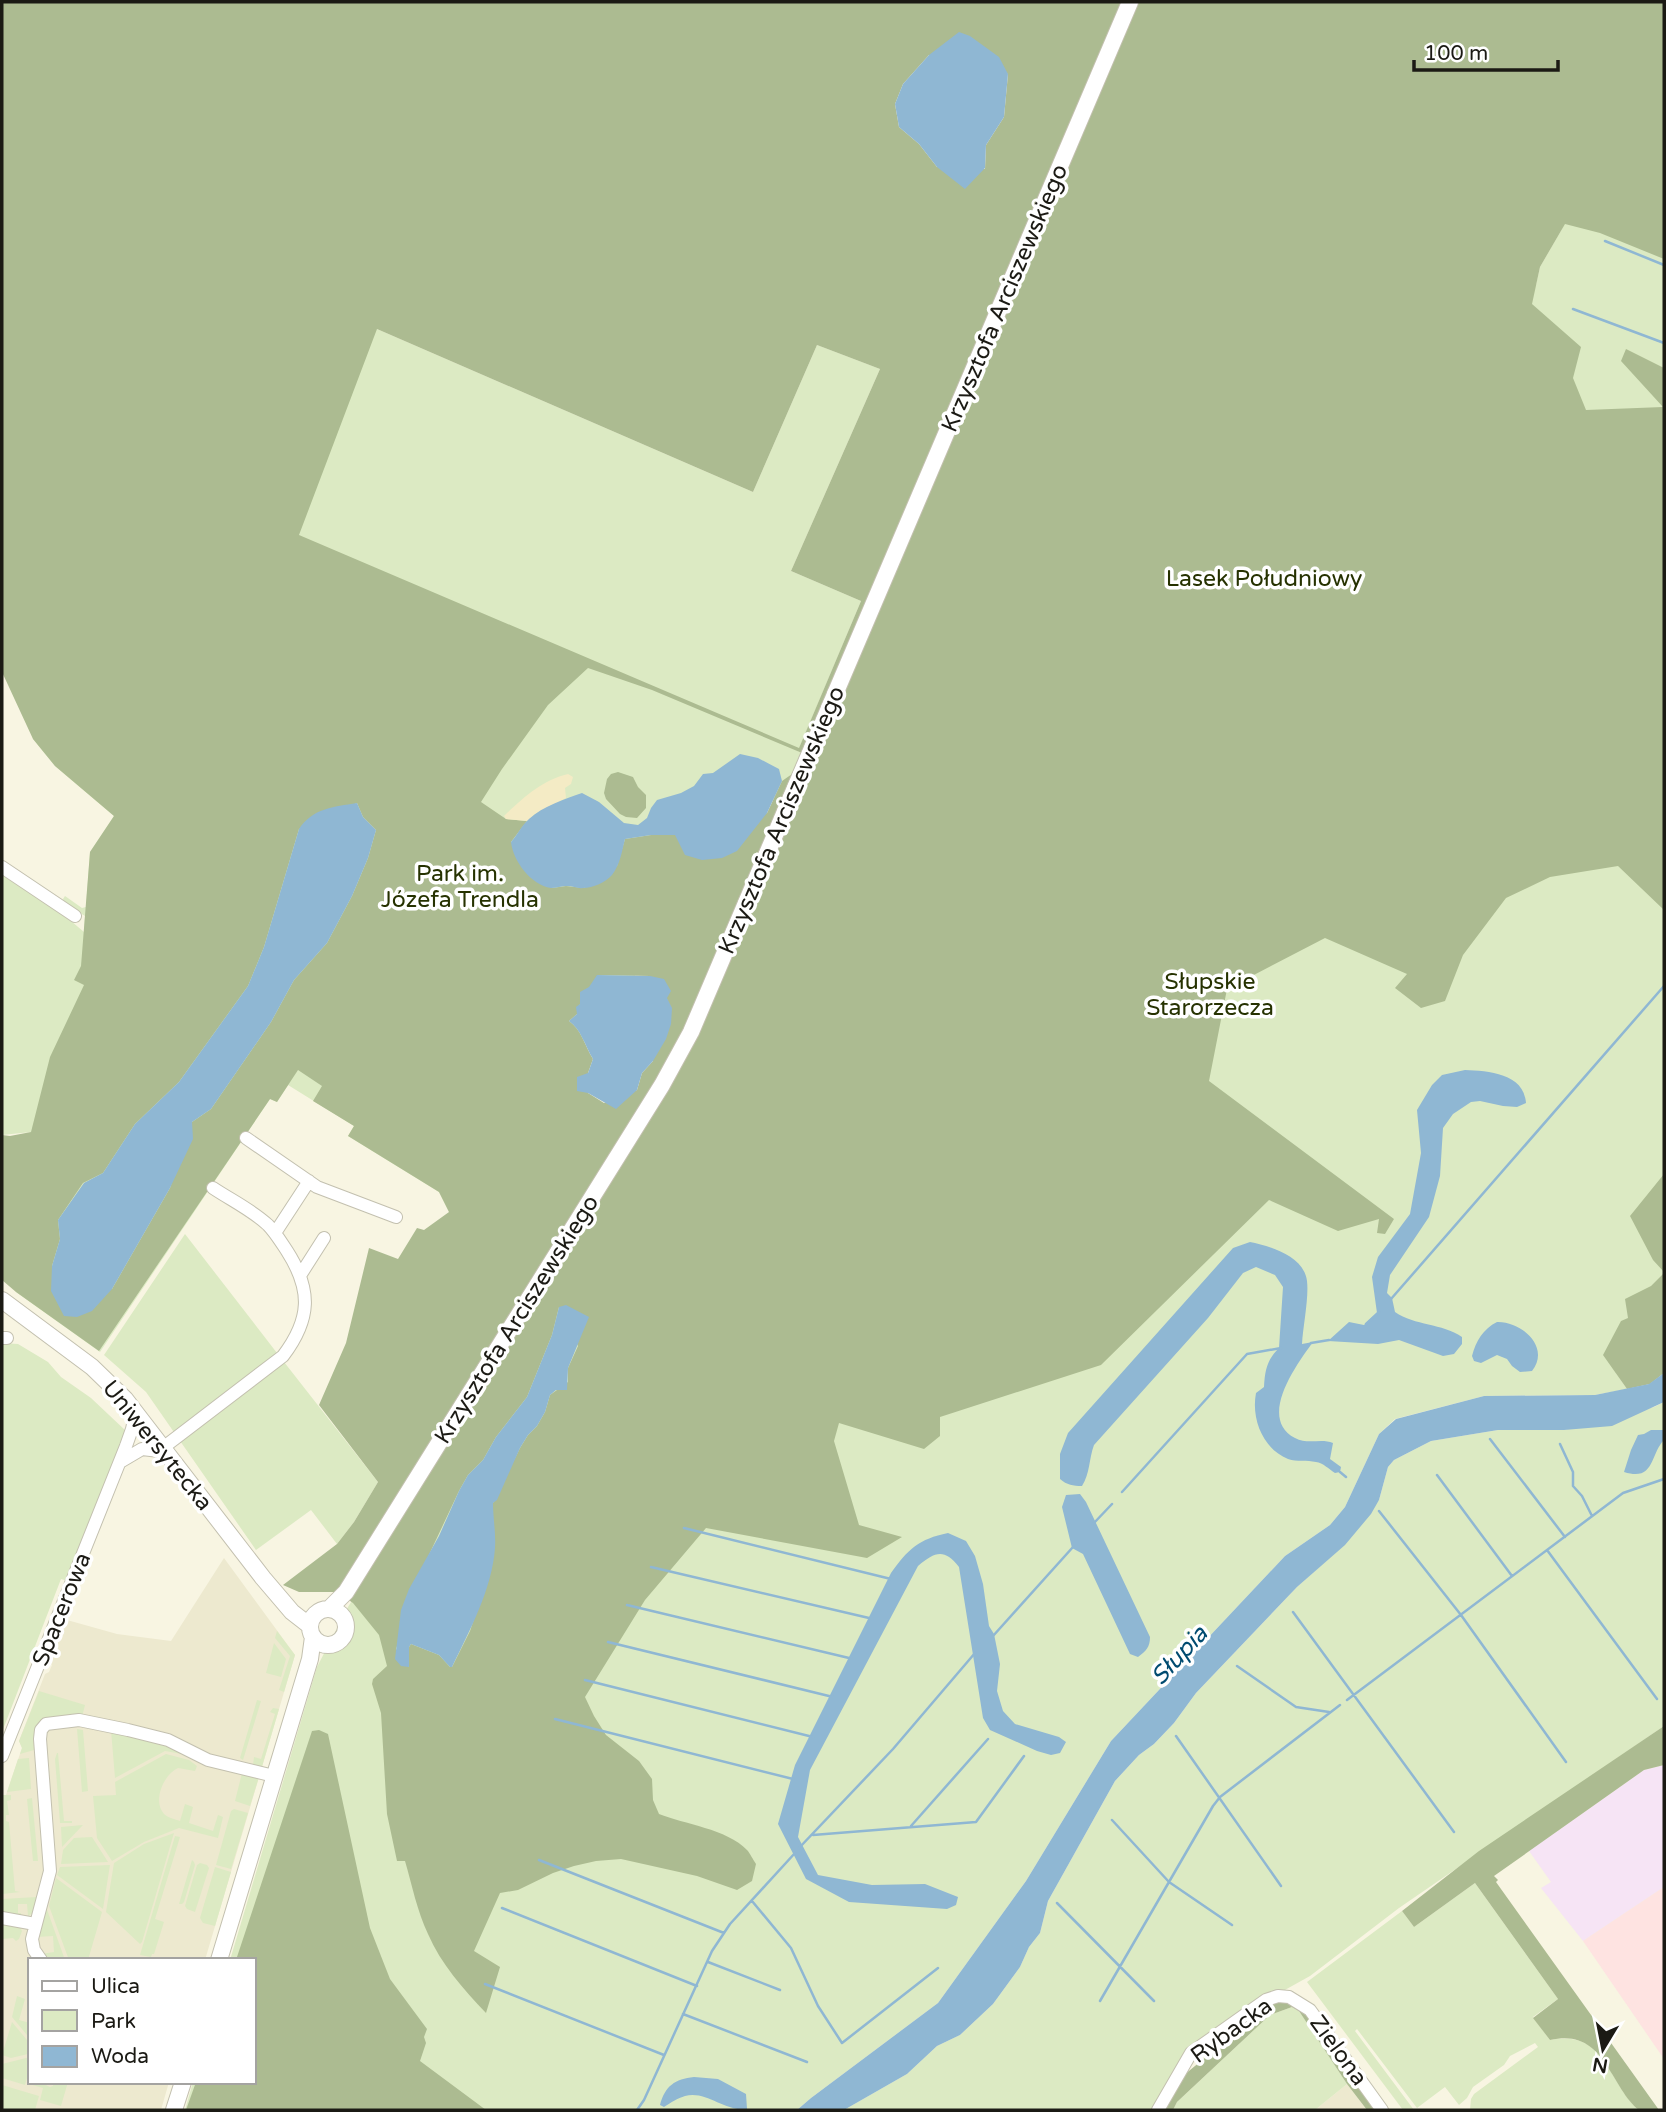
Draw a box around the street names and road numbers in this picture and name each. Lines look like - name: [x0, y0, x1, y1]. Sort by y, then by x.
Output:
- street label: Krzysztofa Arciszewskiego: [936, 160, 1074, 437]
- street label: Krzysztofa Arciszewskiego: [713, 682, 851, 959]
- street label: Krzysztofa Arciszewskiego: [429, 1190, 605, 1449]
- street label: Uniwersytecka: [96, 1375, 218, 1516]
- street label: Spacerowa: [26, 1549, 97, 1670]
- street label: Rybacka: [1185, 1992, 1278, 2070]
- street label: Zielona: [1303, 2010, 1373, 2091]

